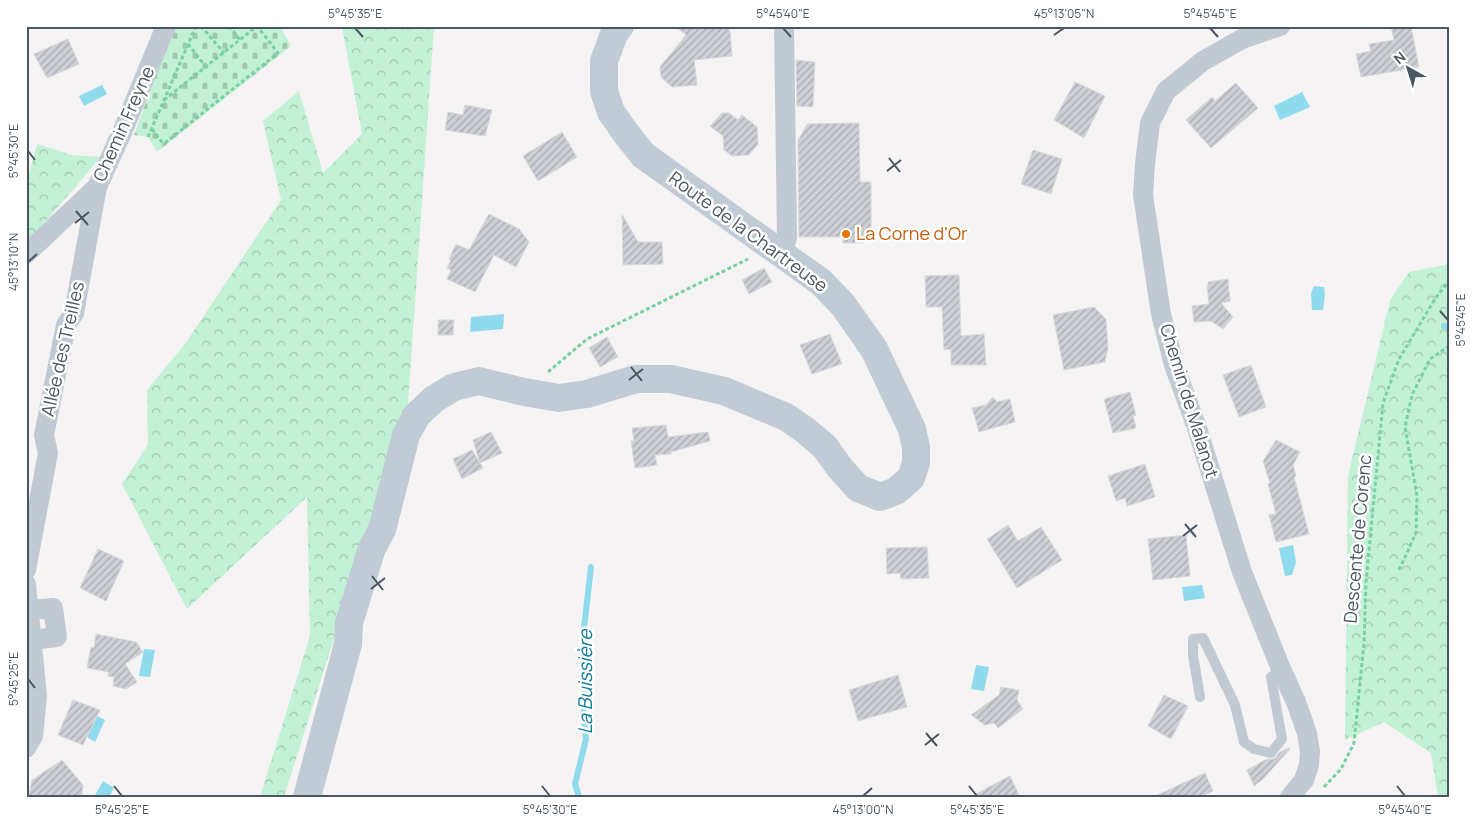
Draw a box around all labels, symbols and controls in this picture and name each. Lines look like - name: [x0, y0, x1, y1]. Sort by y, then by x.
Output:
- text: 5°45'35"E: [328, 5, 382, 22]
- text: 5°45'40"E: [756, 5, 810, 22]
- text: 45°13'05"N: [1034, 5, 1094, 22]
- text: 5°45'45"E: [1183, 5, 1237, 22]
- north arrow: [1382, 42, 1432, 92]
- text: N: [1390, 47, 1409, 68]
- street label: Chemin Freyne: [87, 62, 159, 185]
- text: 5°45'30"E: [5, 124, 22, 178]
- street label: Route de la Chartreuse: [664, 165, 833, 297]
- place label: La Corne d'Or: [856, 221, 968, 245]
- marker: La Corne d'Or: [840, 228, 852, 240]
- text: 45°13'10"N: [5, 233, 22, 291]
- street label: Allée des Treilles: [35, 279, 89, 419]
- text: 5°45'45"E: [1452, 293, 1469, 347]
- street label: Chemin de Malanot: [1155, 321, 1225, 481]
- street label: Descente de Corenc: [1338, 454, 1376, 624]
- water label: La Buissière: [572, 628, 598, 734]
- text: 5°45'25"E: [5, 652, 22, 706]
- text: 5°45'25"E: [95, 801, 149, 818]
- text: 5°45'30"E: [523, 801, 577, 818]
- text: 45°13'00"N: [833, 801, 893, 818]
- text: 5°45'35"E: [950, 801, 1004, 818]
- text: 5°45'40"E: [1378, 801, 1432, 818]

